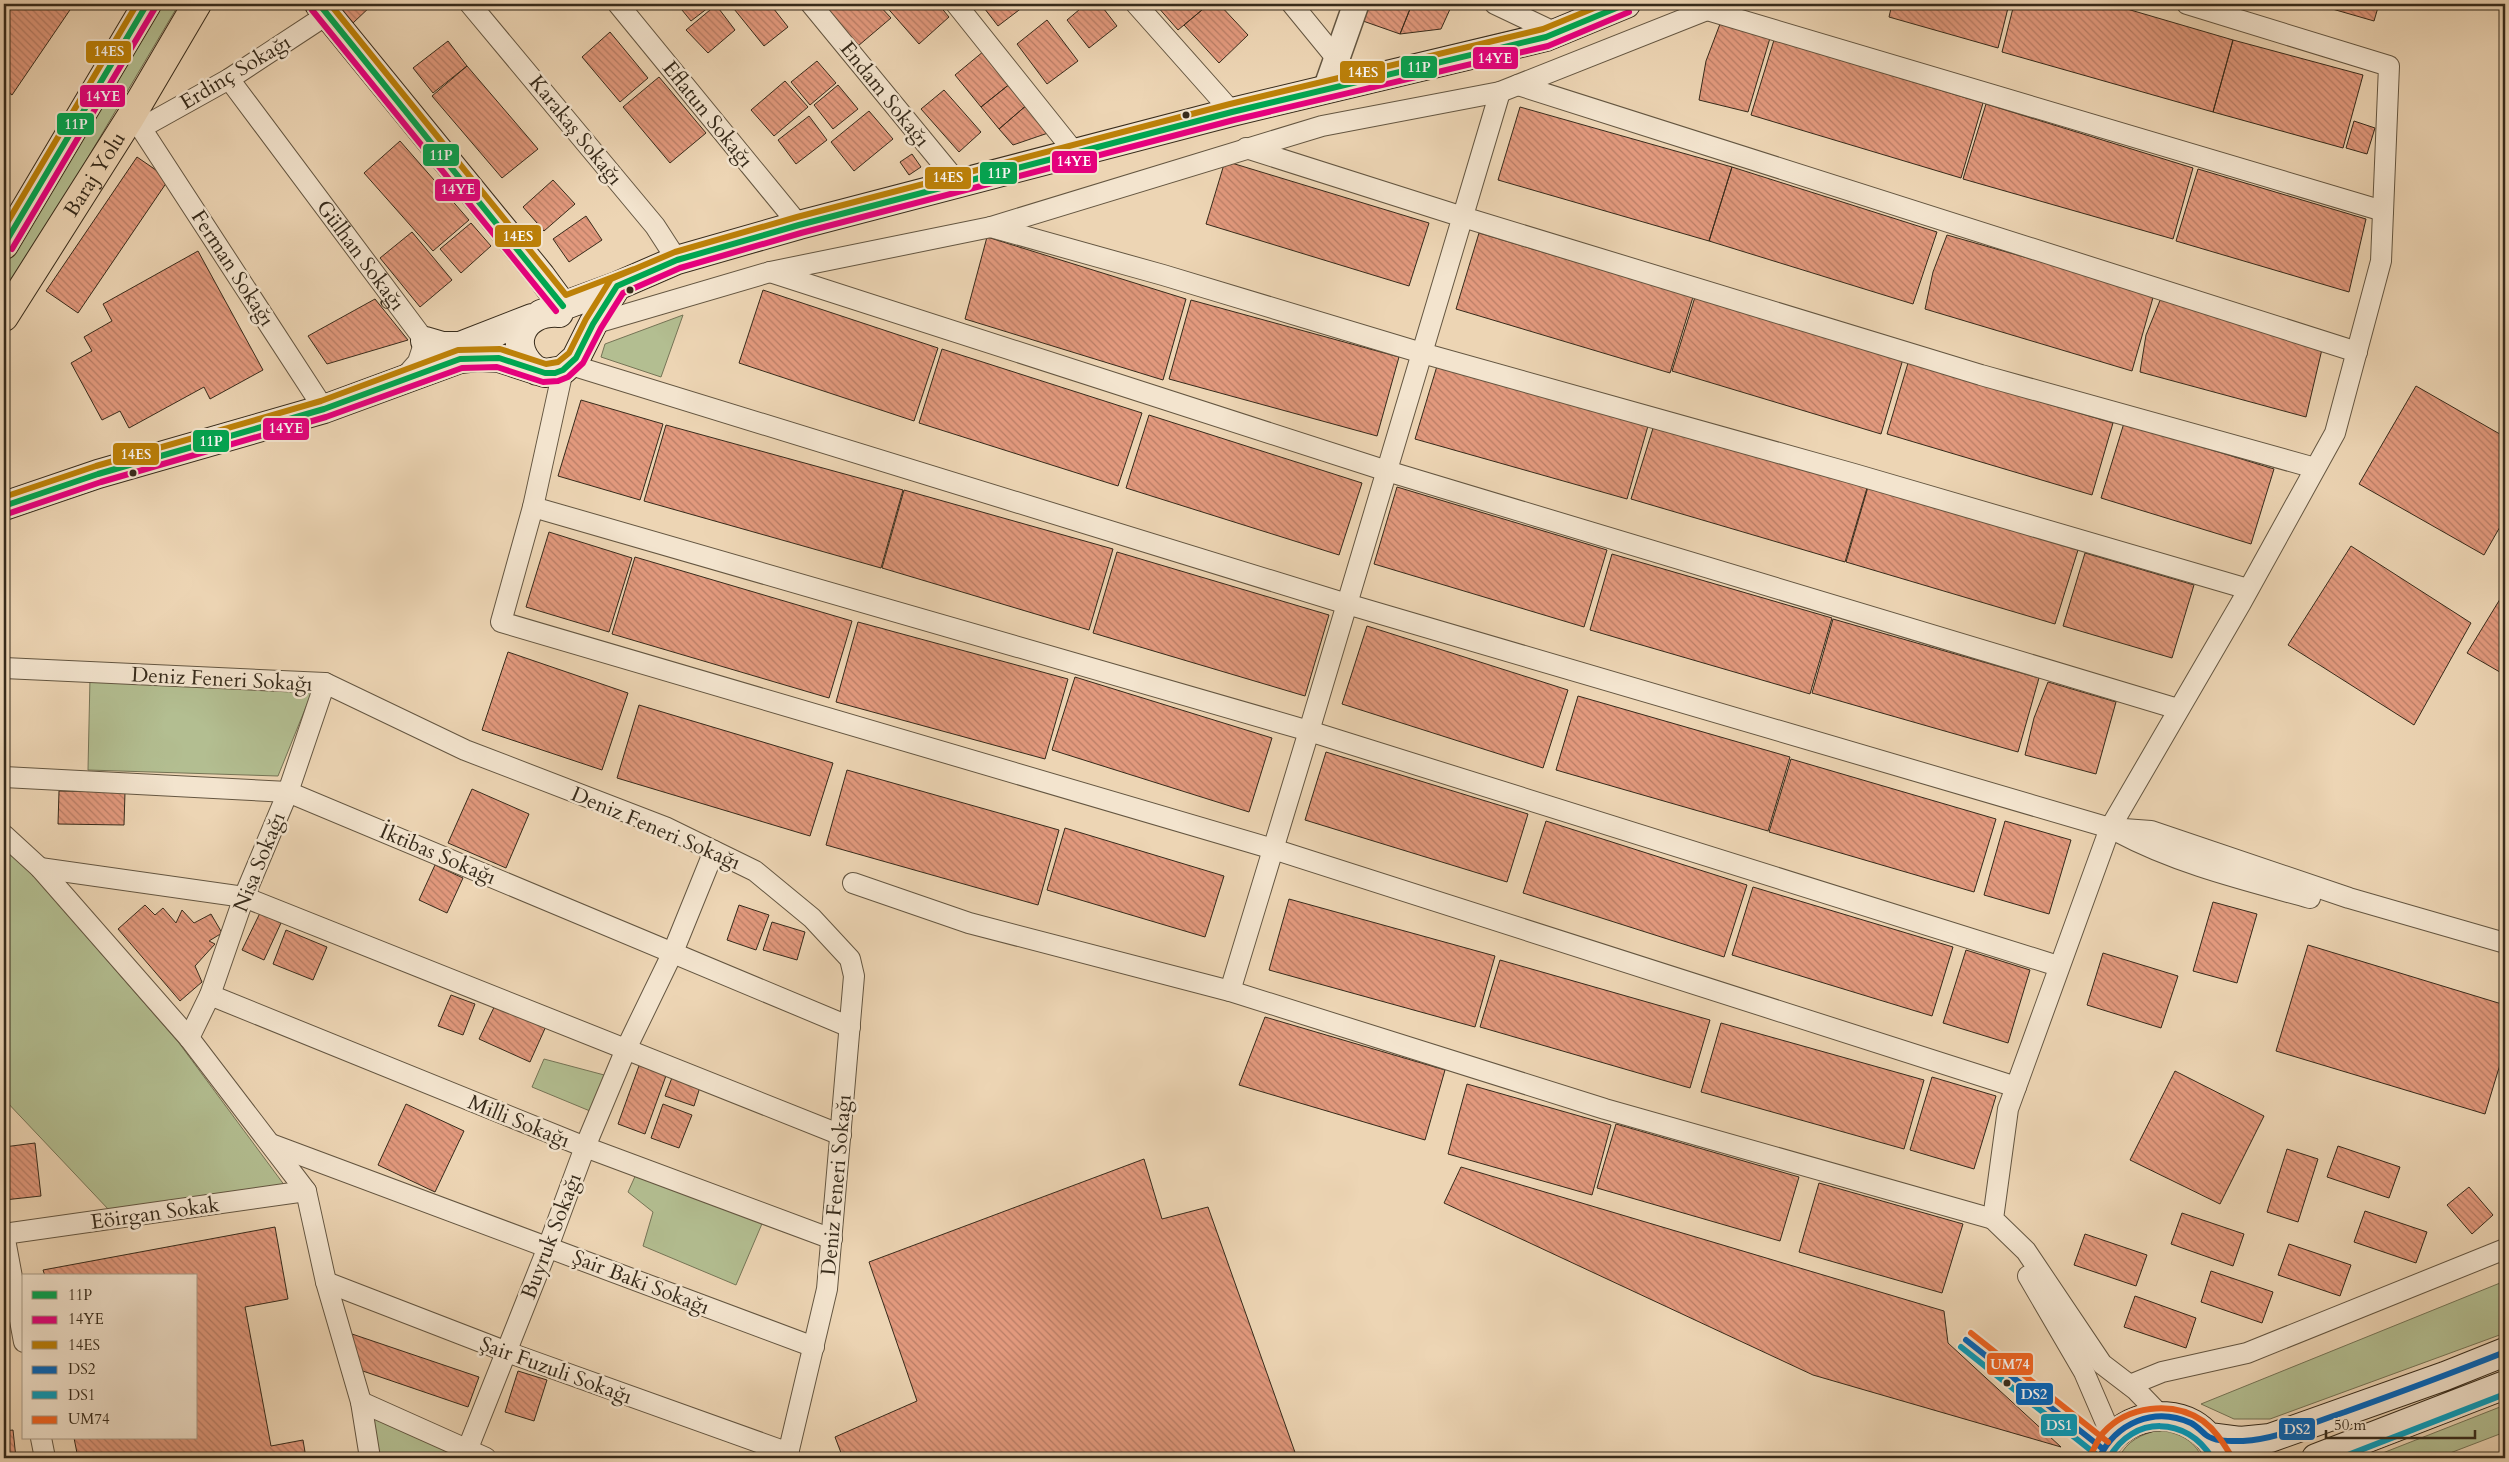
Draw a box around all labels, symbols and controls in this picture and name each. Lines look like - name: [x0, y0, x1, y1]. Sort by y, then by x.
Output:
- street label: Erdinç Sokağı: [174, 28, 296, 117]
- street label: Endam Sokağı: [833, 35, 936, 153]
- line badge: 14ES: [85, 40, 132, 64]
- text: 14ES: [94, 42, 124, 61]
- line badge: 14YE: [1472, 46, 1519, 70]
- text: 14YE: [1478, 49, 1512, 68]
- street label: Eflatun Sokağı: [656, 55, 760, 174]
- line badge: 11P: [1400, 55, 1438, 79]
- text: 11P: [1407, 58, 1431, 77]
- line badge: 14ES: [1339, 60, 1386, 84]
- text: 14ES: [1348, 63, 1378, 82]
- street label: Karakaş Sokağı: [522, 69, 629, 192]
- line badge: 14YE: [79, 84, 126, 108]
- text: 14YE: [86, 87, 120, 106]
- unlabelled marker: [1181, 110, 1191, 120]
- line badge: 11P: [56, 112, 95, 136]
- text: 11P: [64, 115, 88, 134]
- street label: Baraj Yolu: [57, 126, 133, 223]
- line badge: 11P: [422, 143, 460, 167]
- text: 11P: [429, 146, 453, 165]
- line badge: 14YE: [1051, 150, 1098, 174]
- text: 14YE: [1057, 152, 1091, 171]
- line badge: 11P: [979, 161, 1018, 185]
- text: 11P: [987, 164, 1011, 183]
- line badge: 14ES: [924, 166, 972, 190]
- text: 14ES: [933, 168, 963, 187]
- line badge: 14YE: [434, 178, 481, 202]
- text: 14YE: [441, 180, 475, 199]
- street label: Gülhan Sokağı: [309, 194, 411, 317]
- street label: Ferman Sokağı: [184, 204, 281, 332]
- line badge: 14ES: [494, 224, 542, 248]
- text: 14ES: [503, 227, 533, 246]
- unlabelled marker: [625, 285, 635, 295]
- line badge: 14YE: [262, 417, 310, 441]
- text: 14YE: [269, 419, 303, 438]
- line badge: 11P: [192, 429, 230, 453]
- text: 11P: [199, 432, 223, 451]
- line badge: 14ES: [112, 442, 160, 466]
- text: 14ES: [121, 445, 151, 464]
- unlabelled marker: [128, 468, 138, 478]
- street label: Deniz Feneri Sokağı: [131, 660, 313, 699]
- street label: Deniz Feneri Sokağı: [567, 780, 745, 877]
- street label: Nisa Sokağı: [226, 808, 293, 916]
- street label: İktibas Sokağı: [375, 817, 501, 892]
- street label: Milli Sokağı: [463, 1088, 574, 1155]
- street label: Deniz Feneri Sokağı: [814, 1093, 859, 1277]
- street label: Buyruk Sokağı: [514, 1169, 589, 1303]
- street label: Eöirgan Sokak: [89, 1190, 222, 1237]
- street label: Şair Baki Sokağı: [568, 1243, 714, 1322]
- legend: [22, 1274, 198, 1440]
- text: 11P: [68, 1285, 92, 1305]
- text: 14YE: [68, 1309, 104, 1329]
- street label: Şair Fuzuli Sokağı: [476, 1329, 636, 1411]
- text: 14ES: [68, 1335, 100, 1355]
- line badge: UM74: [1986, 1352, 2034, 1376]
- text: UM74: [1990, 1355, 2030, 1374]
- text: DS2: [68, 1359, 96, 1379]
- unlabelled marker: [2002, 1378, 2012, 1388]
- line badge: DS2: [2015, 1382, 2054, 1406]
- text: DS1: [68, 1385, 95, 1405]
- text: DS2: [2021, 1385, 2047, 1404]
- scale bar: [2326, 1407, 2475, 1439]
- text: UM74: [68, 1409, 110, 1429]
- line badge: DS1: [2040, 1413, 2078, 1437]
- text: 50 m: [2334, 1415, 2366, 1435]
- text: DS1: [2046, 1416, 2072, 1435]
- line badge: DS2: [2278, 1417, 2316, 1441]
- text: DS2: [2284, 1420, 2310, 1439]

